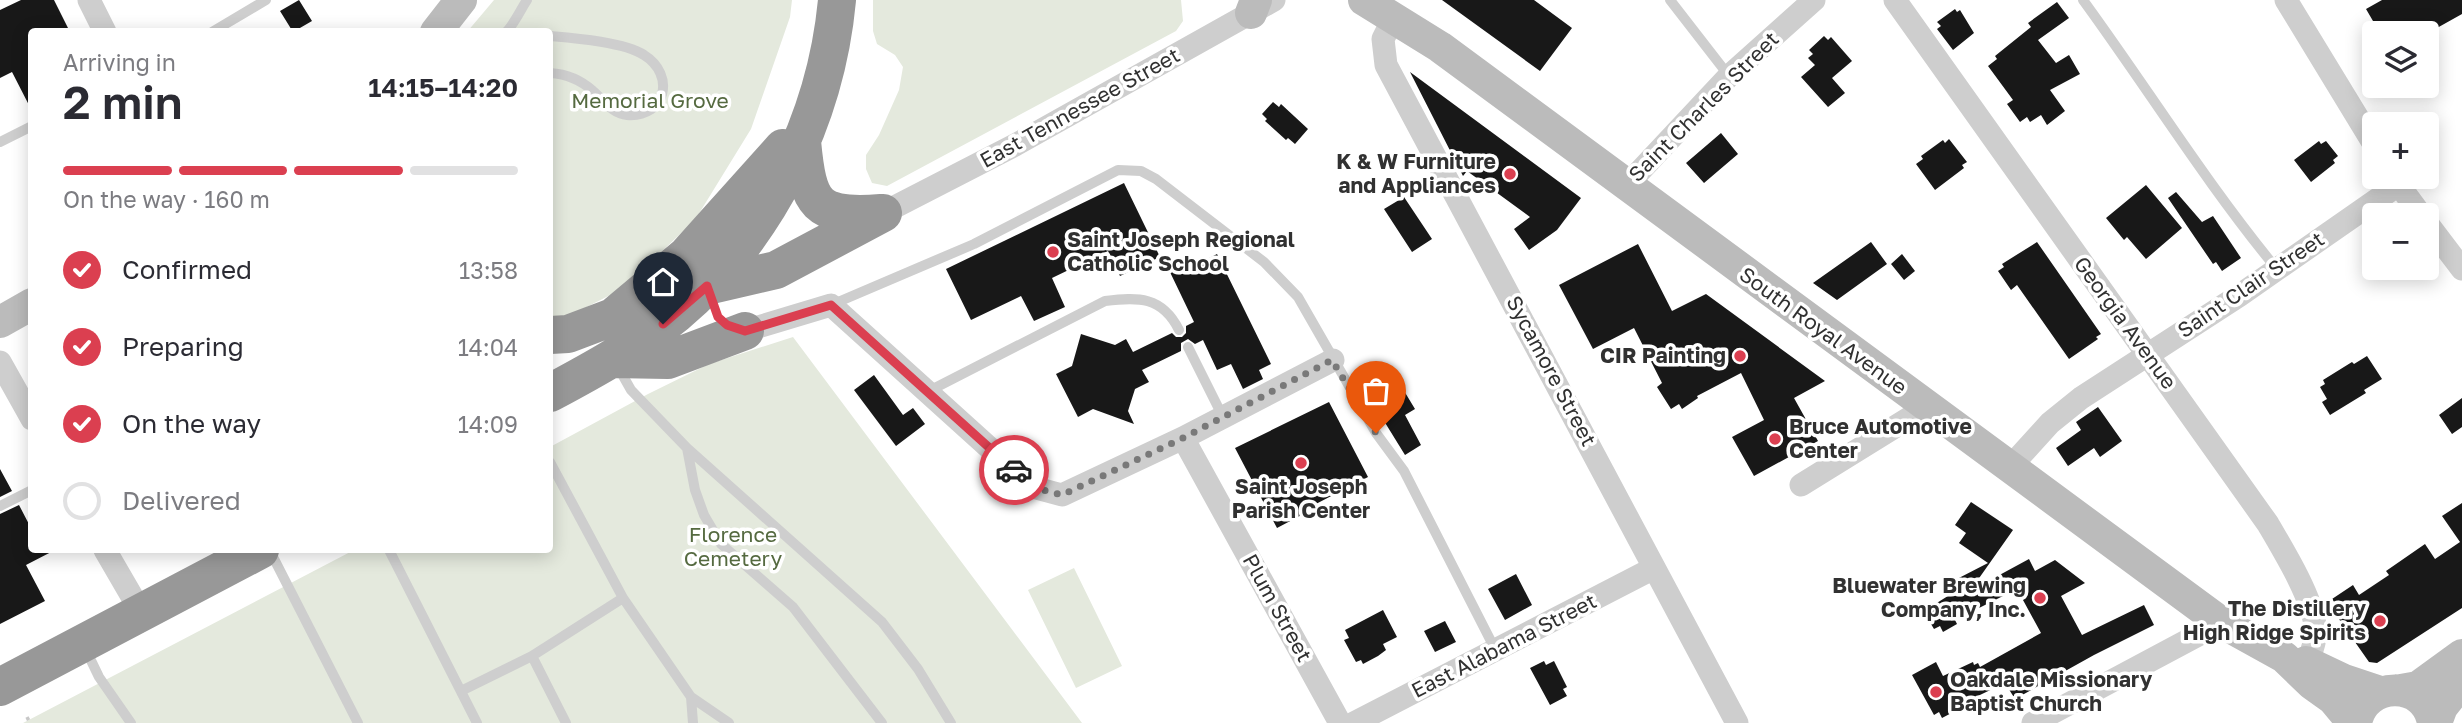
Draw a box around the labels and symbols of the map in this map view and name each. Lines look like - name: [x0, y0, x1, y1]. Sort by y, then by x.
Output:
- street label: Saint Charles Street: [1623, 26, 1784, 187]
- street label: East Tennessee Street: [975, 41, 1184, 173]
- park label: Memorial Grove: [571, 87, 729, 113]
- place label: K & W Furniture and Appliances: [1336, 148, 1496, 198]
- marker: K & W Furniture and Appliances: [1502, 166, 1518, 182]
- street label: Saint Clair Street: [2172, 225, 2329, 343]
- place label: Saint Joseph Regional Catholic School: [1067, 226, 1295, 276]
- marker: Saint Joseph Regional Catholic School: [1045, 244, 1061, 260]
- street label: Georgia Avenue: [2069, 251, 2183, 394]
- pin: [633, 252, 693, 324]
- street label: South Royal Avenue: [1735, 261, 1912, 400]
- street label: Sycamore Street: [1501, 291, 1602, 450]
- place label: CIR Painting: [1600, 342, 1726, 368]
- marker: CIR Painting: [1732, 348, 1748, 364]
- pin: [1346, 361, 1406, 433]
- place label: Bruce Automotive Center: [1789, 413, 1972, 463]
- marker: Bruce Automotive Center: [1767, 431, 1783, 447]
- courier: [979, 435, 1049, 505]
- marker: Saint Joseph Parish Center: [1293, 455, 1309, 471]
- place label: Saint Joseph Parish Center: [1232, 473, 1370, 523]
- park label: Florence Cemetery: [684, 521, 782, 571]
- street label: Plum Street: [1238, 549, 1318, 666]
- place label: Bluewater Brewing Company, Inc.: [1832, 572, 2026, 622]
- street label: East Alabama Street: [1407, 587, 1600, 703]
- marker: Bluewater Brewing Company, Inc.: [2032, 590, 2048, 606]
- place label: The Distillery High Ridge Spirits: [2183, 595, 2366, 645]
- marker: The Distillery High Ridge Spirits: [2372, 613, 2388, 629]
- place label: Oakdale Missionary Baptist Church: [1950, 666, 2153, 716]
- marker: Oakdale Missionary Baptist Church: [1928, 684, 1944, 700]

